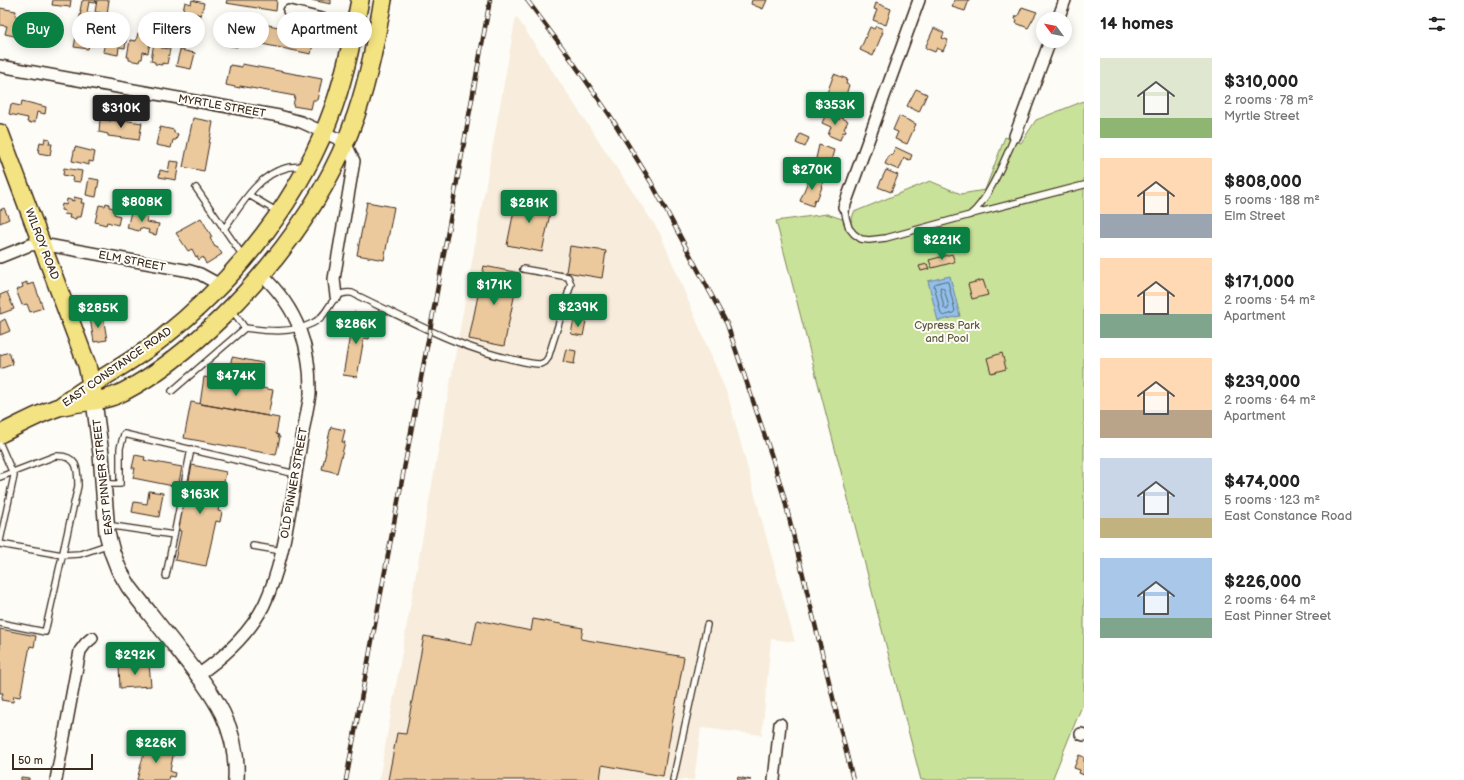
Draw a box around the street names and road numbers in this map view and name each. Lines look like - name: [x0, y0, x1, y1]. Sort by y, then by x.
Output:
- street label: MYRTLE STREET: [177, 92, 267, 120]
- street label: WILROY ROAD: [22, 206, 62, 282]
- street label: ELM STREET: [97, 248, 167, 274]
- street label: EAST CONSTANCE ROAD: [60, 324, 174, 410]
- street label: EAST PINNER STREET: [90, 418, 116, 536]
- street label: OLD PINNER STREET: [278, 426, 310, 539]

